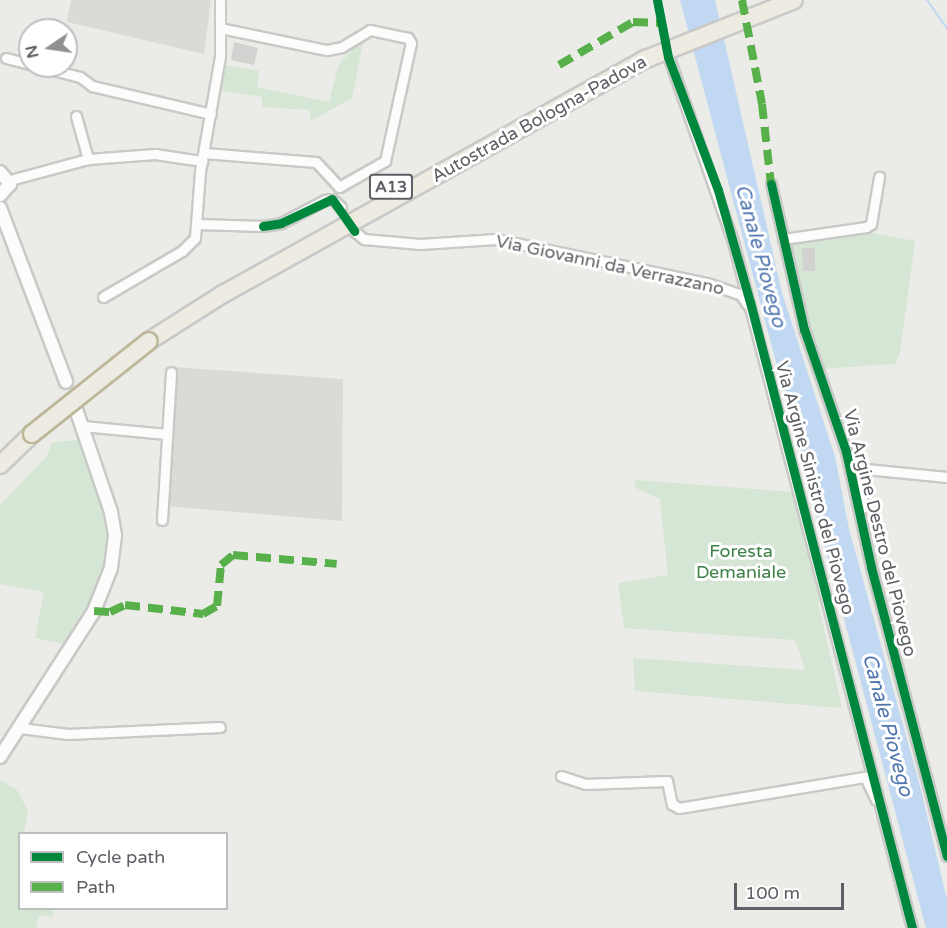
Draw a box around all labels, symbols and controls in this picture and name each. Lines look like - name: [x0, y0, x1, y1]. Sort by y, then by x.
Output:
- north arrow: [18, 18, 78, 78]
- text: N: [21, 43, 44, 60]
- street label: Autostrada Bologna-Padova: [428, 51, 650, 187]
- road number: A13: [368, 174, 414, 200]
- water label: Canale Piovego: [729, 182, 791, 330]
- street label: Via Giovanni da Verrazzano: [494, 230, 726, 300]
- street label: Via Argine Sinistro del Piovego: [771, 359, 859, 617]
- street label: Via Argine Destro del Piovego: [839, 407, 921, 659]
- park label: Foresta Demaniale: [696, 541, 786, 584]
- water label: Canale Piovego: [856, 651, 918, 799]
- legend: [18, 832, 228, 910]
- text: Cycle path: [76, 846, 165, 868]
- scale bar: [737, 871, 846, 909]
- text: Path: [76, 876, 115, 898]
- text: 100 m: [745, 882, 800, 904]

